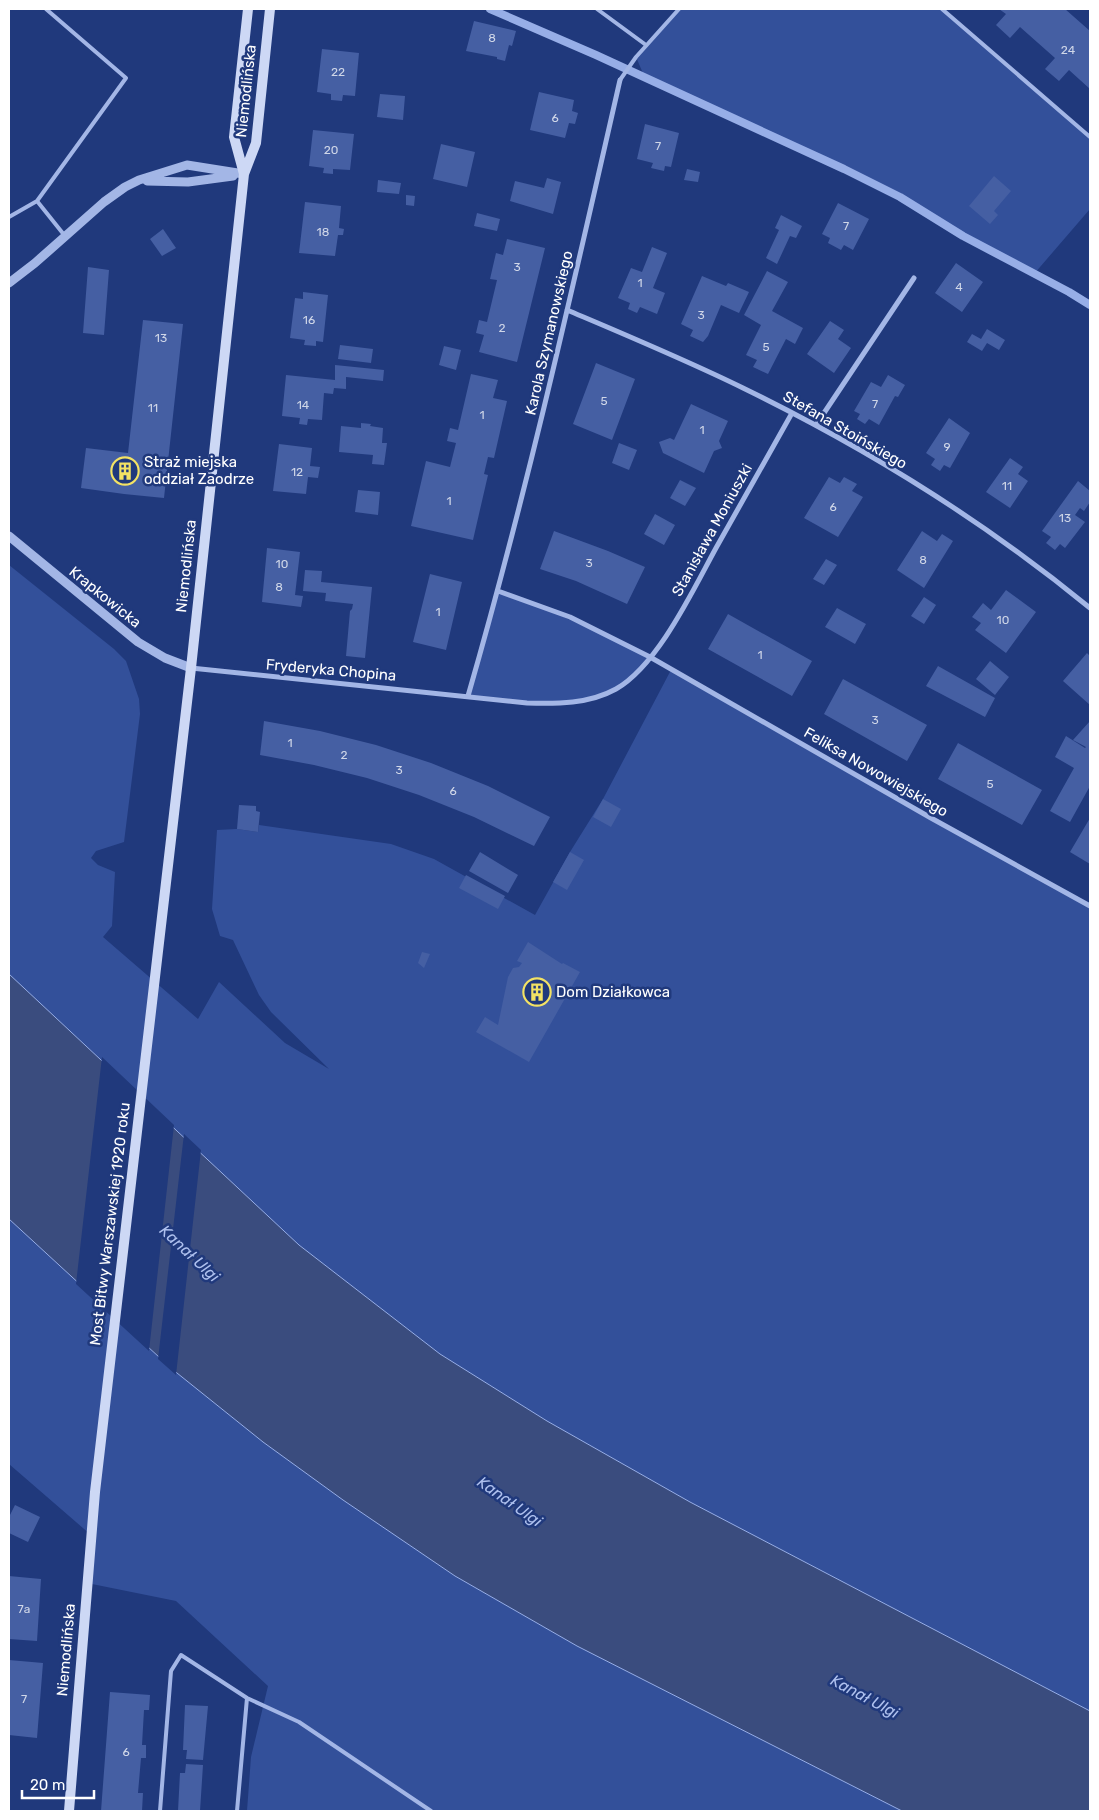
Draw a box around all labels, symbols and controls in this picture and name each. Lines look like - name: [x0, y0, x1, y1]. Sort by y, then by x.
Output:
- house number: 8: [488, 31, 496, 45]
- house number: 24: [1061, 43, 1076, 57]
- street label: Niemodlińska: [232, 44, 260, 138]
- house number: 22: [331, 65, 345, 79]
- house number: 6: [551, 111, 559, 125]
- house number: 7: [655, 139, 661, 153]
- house number: 20: [324, 143, 338, 157]
- house number: 7: [843, 219, 849, 233]
- house number: 18: [317, 225, 329, 239]
- street label: Karola Szymanowskiego: [521, 249, 577, 417]
- house number: 3: [513, 260, 521, 274]
- house number: 1: [637, 276, 643, 290]
- house number: 4: [955, 280, 963, 294]
- house number: 3: [697, 308, 705, 322]
- house number: 16: [303, 313, 315, 327]
- house number: 2: [498, 321, 506, 335]
- house number: 13: [155, 331, 167, 345]
- house number: 5: [762, 340, 770, 354]
- street label: Stefana Stoińskiego: [780, 387, 910, 473]
- house number: 5: [600, 394, 608, 408]
- house number: 7: [872, 397, 878, 411]
- house number: 14: [297, 398, 310, 412]
- house number: 11: [148, 401, 158, 415]
- house number: 1: [479, 408, 485, 422]
- house number: 1: [699, 423, 705, 437]
- house number: 9: [943, 440, 951, 454]
- place label: Straż miejska oddział Zaodrze: [144, 453, 254, 488]
- building icon: Straż miejska oddział Zaodrze: [110, 456, 140, 486]
- street label: Stanisława Moniuszki: [668, 461, 756, 599]
- house number: 12: [291, 465, 303, 479]
- house number: 11: [1002, 479, 1012, 493]
- house number: 1: [446, 494, 452, 508]
- house number: 6: [829, 500, 837, 514]
- house number: 13: [1059, 511, 1071, 525]
- street label: Niemodlińska: [172, 519, 200, 613]
- house number: 8: [919, 553, 927, 567]
- house number: 3: [585, 556, 593, 570]
- house number: 10: [276, 557, 288, 571]
- street label: Krapkowicka: [65, 563, 145, 631]
- house number: 8: [275, 580, 283, 594]
- house number: 1: [435, 605, 441, 619]
- house number: 10: [997, 613, 1009, 627]
- house number: 1: [757, 648, 763, 662]
- street label: Fryderyka Chopina: [265, 655, 397, 685]
- house number: 3: [871, 713, 879, 727]
- street label: Feliksa Nowowiejskiego: [801, 723, 951, 821]
- house number: 1: [287, 736, 293, 750]
- house number: 2: [340, 748, 348, 762]
- house number: 3: [395, 763, 403, 777]
- house number: 5: [986, 777, 994, 791]
- house number: 6: [449, 784, 457, 798]
- building icon: Dom Działkowca: [522, 977, 552, 1007]
- place label: Dom Działkowca: [556, 983, 670, 1001]
- street label: Most Bitwy Warszawskiej 1920 roku: [86, 1101, 134, 1347]
- water label: Kanał Ulgi: [156, 1221, 224, 1287]
- water label: Kanał Ulgi: [474, 1472, 547, 1531]
- house number: 7a: [18, 1602, 30, 1616]
- street label: Niemodlińska: [53, 1603, 79, 1697]
- water label: Kanał Ulgi: [827, 1670, 903, 1723]
- house number: 7: [21, 1692, 27, 1706]
- house number: 6: [122, 1745, 130, 1759]
- scale bar: [22, 1768, 95, 1800]
- text: 20 m: [30, 1776, 65, 1794]

